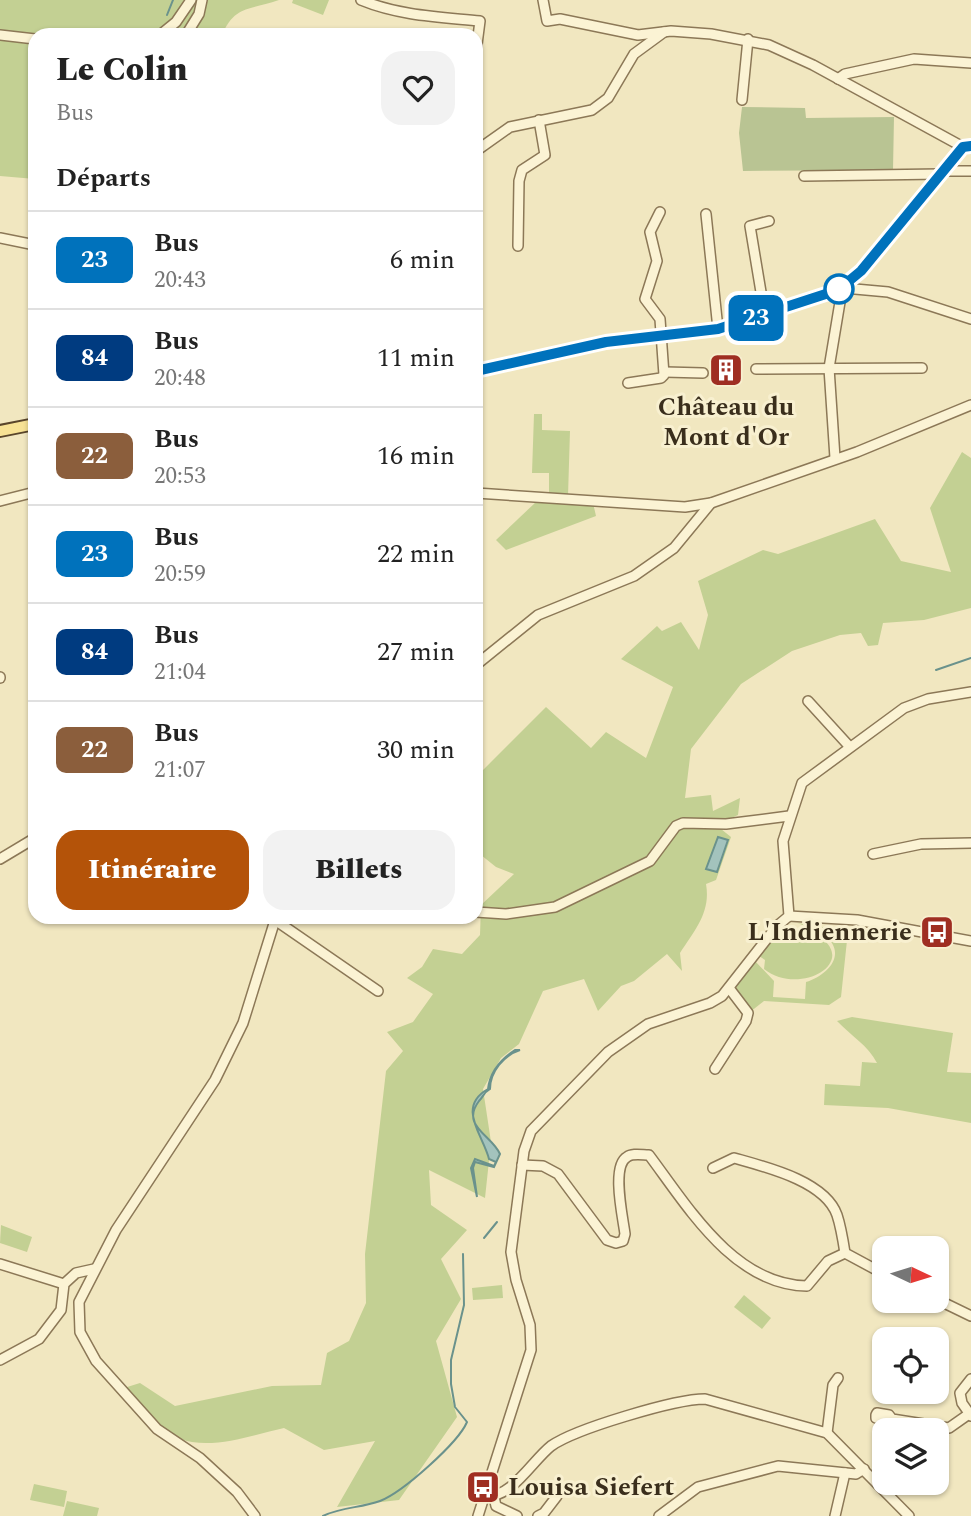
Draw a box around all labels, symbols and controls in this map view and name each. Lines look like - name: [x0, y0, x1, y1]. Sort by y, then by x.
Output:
- text: Le Colin: [56, 45, 188, 95]
- button: heart: [381, 51, 455, 125]
- text: Bus: [56, 96, 94, 131]
- text: Départs: [56, 158, 151, 198]
- text: Bus: [154, 223, 199, 263]
- text: 6 min: [390, 240, 455, 280]
- text: 23: [81, 242, 108, 278]
- text: 20:43: [154, 263, 206, 298]
- unlabelled marker: [824, 274, 854, 304]
- line badge: 23: [724, 295, 788, 341]
- text: 23: [743, 300, 769, 336]
- text: Bus: [154, 321, 199, 361]
- text: 11 min: [377, 338, 455, 378]
- text: 84: [81, 340, 108, 376]
- building icon: Château du Mont d'Or: [707, 351, 745, 389]
- text: 20:48: [154, 361, 206, 396]
- place label: Château du Mont d'Or: [658, 387, 794, 457]
- text: Bus: [154, 419, 199, 459]
- text: 16 min: [377, 436, 455, 476]
- text: 22: [81, 438, 108, 474]
- text: 20:53: [154, 459, 206, 494]
- text: Bus: [154, 517, 199, 557]
- text: 22 min: [377, 534, 455, 574]
- text: 23: [81, 536, 108, 572]
- text: 20:59: [154, 557, 206, 592]
- text: Bus: [154, 615, 199, 655]
- text: 27 min: [377, 632, 455, 672]
- text: 84: [81, 634, 108, 670]
- text: 21:04: [154, 655, 206, 690]
- text: Bus: [154, 713, 199, 753]
- text: 30 min: [377, 730, 455, 770]
- text: 22: [81, 732, 108, 768]
- text: 21:07: [154, 753, 206, 788]
- button: Itinéraire: [56, 830, 249, 910]
- button: Billets: [263, 830, 455, 910]
- place label: L'Indiennerie: [747, 912, 912, 952]
- bus stop icon: L'Indiennerie: [918, 913, 956, 951]
- north arrow: [872, 1236, 948, 1312]
- map controls: [872, 1236, 949, 1495]
- button: locate: [872, 1327, 949, 1404]
- button: layers: [872, 1418, 949, 1495]
- place label: Louisa Siefert: [508, 1467, 674, 1507]
- bus stop icon: Louisa Siefert: [464, 1468, 502, 1506]

